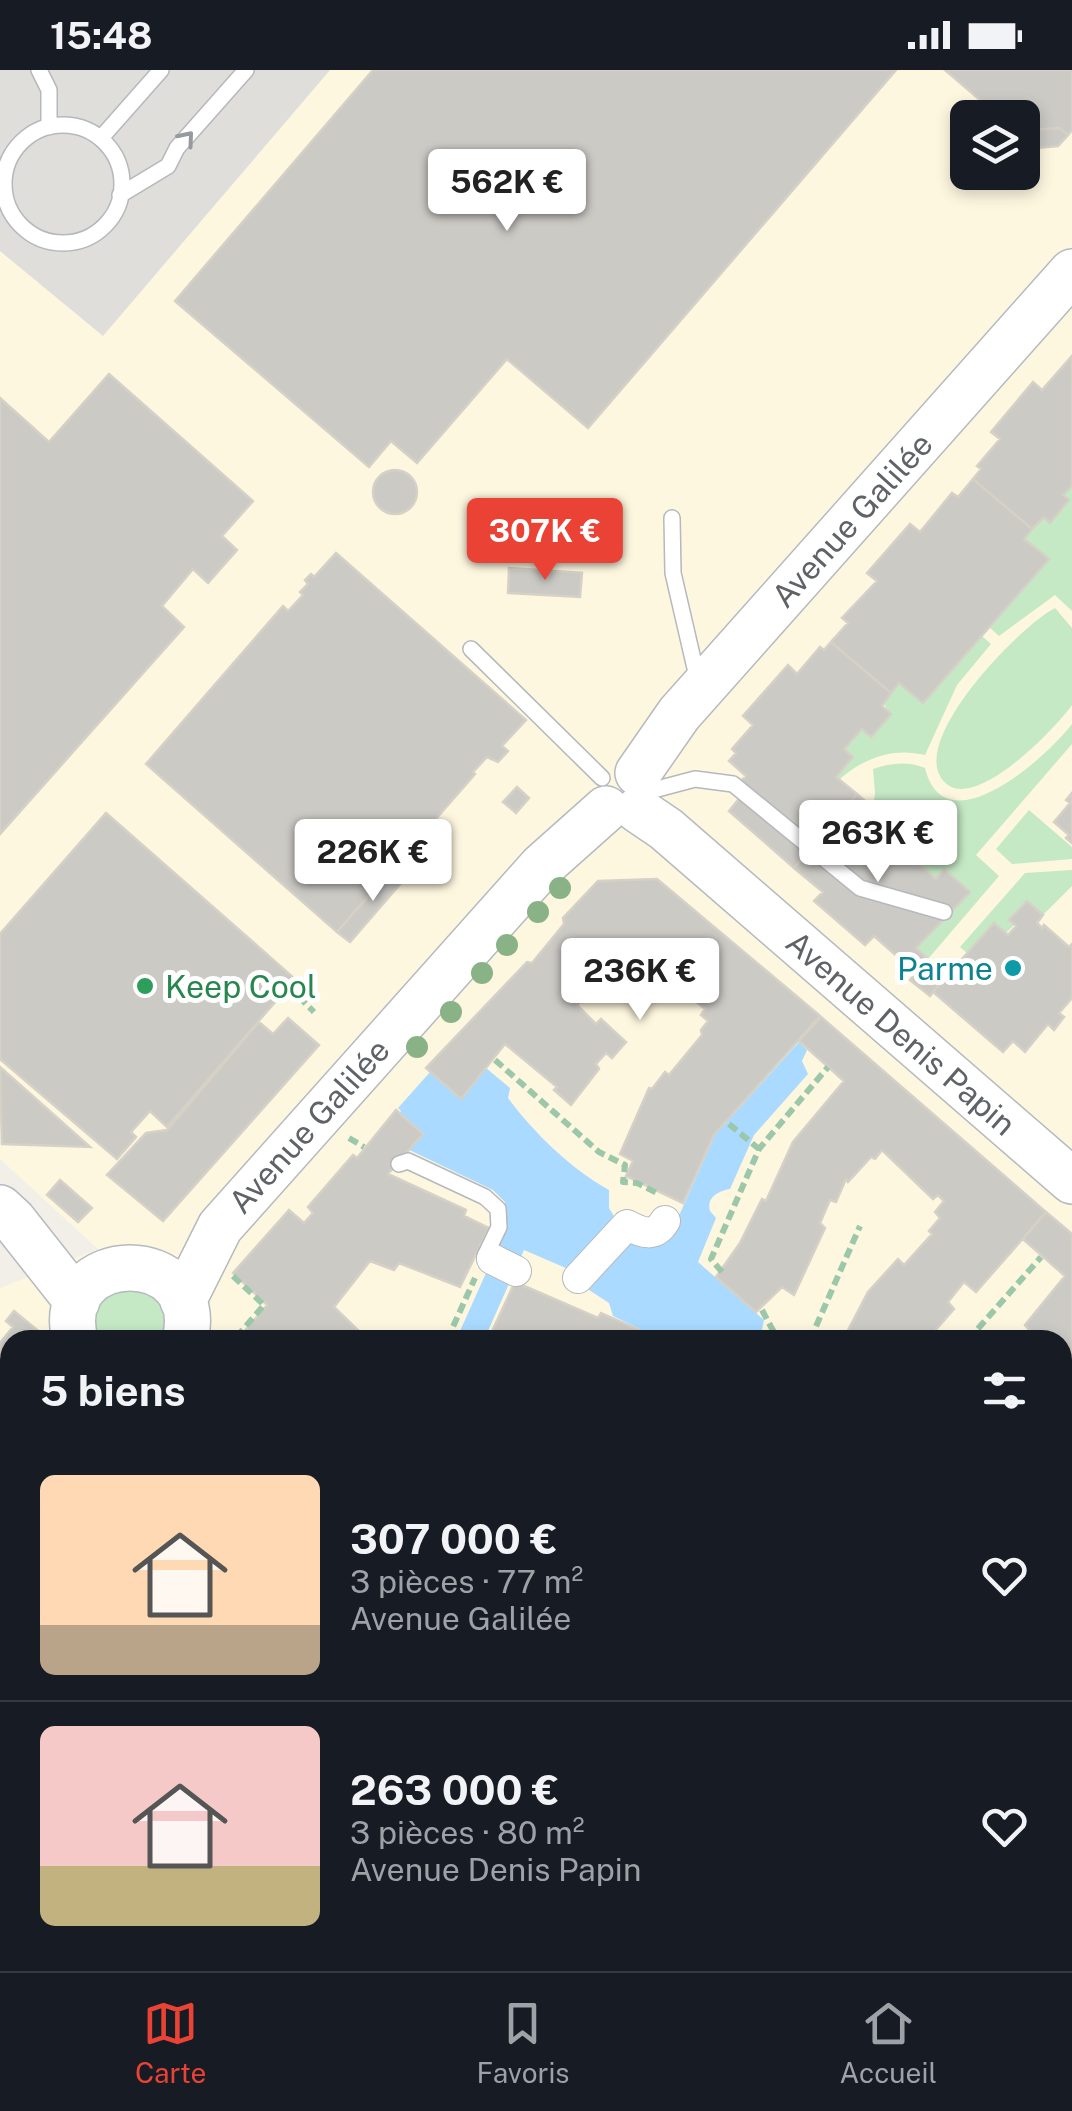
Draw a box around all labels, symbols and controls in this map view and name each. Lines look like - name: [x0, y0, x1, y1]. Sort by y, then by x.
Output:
- text: 15:48: [50, 13, 152, 58]
- map controls: [950, 100, 1040, 190]
- button: layers: [950, 100, 1040, 190]
- one-way arrow: [175, 131, 193, 150]
- pin: 562K €: [426, 149, 588, 234]
- text: 562K €: [450, 163, 564, 200]
- street label: Avenue Galilée: [764, 425, 940, 615]
- pin: 307K €: [464, 498, 626, 583]
- text: 307K €: [489, 512, 601, 549]
- pin: 263K €: [797, 800, 959, 885]
- text: 263K €: [821, 814, 935, 851]
- pin: 226K €: [292, 819, 454, 904]
- text: 226K €: [317, 833, 429, 870]
- street label: Avenue Denis Papin: [779, 923, 1023, 1143]
- pin: 236K €: [559, 938, 721, 1023]
- place label: Parme: [897, 950, 993, 987]
- text: 236K €: [583, 952, 697, 989]
- marker: Parme: [1002, 957, 1024, 979]
- place label: Keep Cool: [165, 968, 317, 1005]
- marker: Keep Cool: [134, 975, 156, 997]
- street label: Avenue Galilée: [221, 1031, 397, 1221]
- icon: filters: [977, 1363, 1032, 1418]
- text: 5 biens: [40, 1366, 186, 1415]
- text: 307 000 €: [350, 1514, 558, 1563]
- icon: home: [120, 1515, 240, 1635]
- icon: heart: [977, 1548, 1032, 1603]
- text: 3 pièces · 77 m²: [350, 1563, 583, 1600]
- text: Avenue Galilée: [350, 1600, 571, 1637]
- text: 263 000 €: [350, 1765, 559, 1814]
- icon: home: [120, 1766, 240, 1886]
- icon: heart: [977, 1799, 1032, 1854]
- text: 3 pièces · 80 m²: [350, 1814, 584, 1851]
- text: Avenue Denis Papin: [350, 1851, 641, 1888]
- tab: Carte: [135, 1996, 206, 2089]
- tab: Favoris: [476, 1996, 570, 2089]
- tab: Accueil: [840, 1996, 937, 2089]

